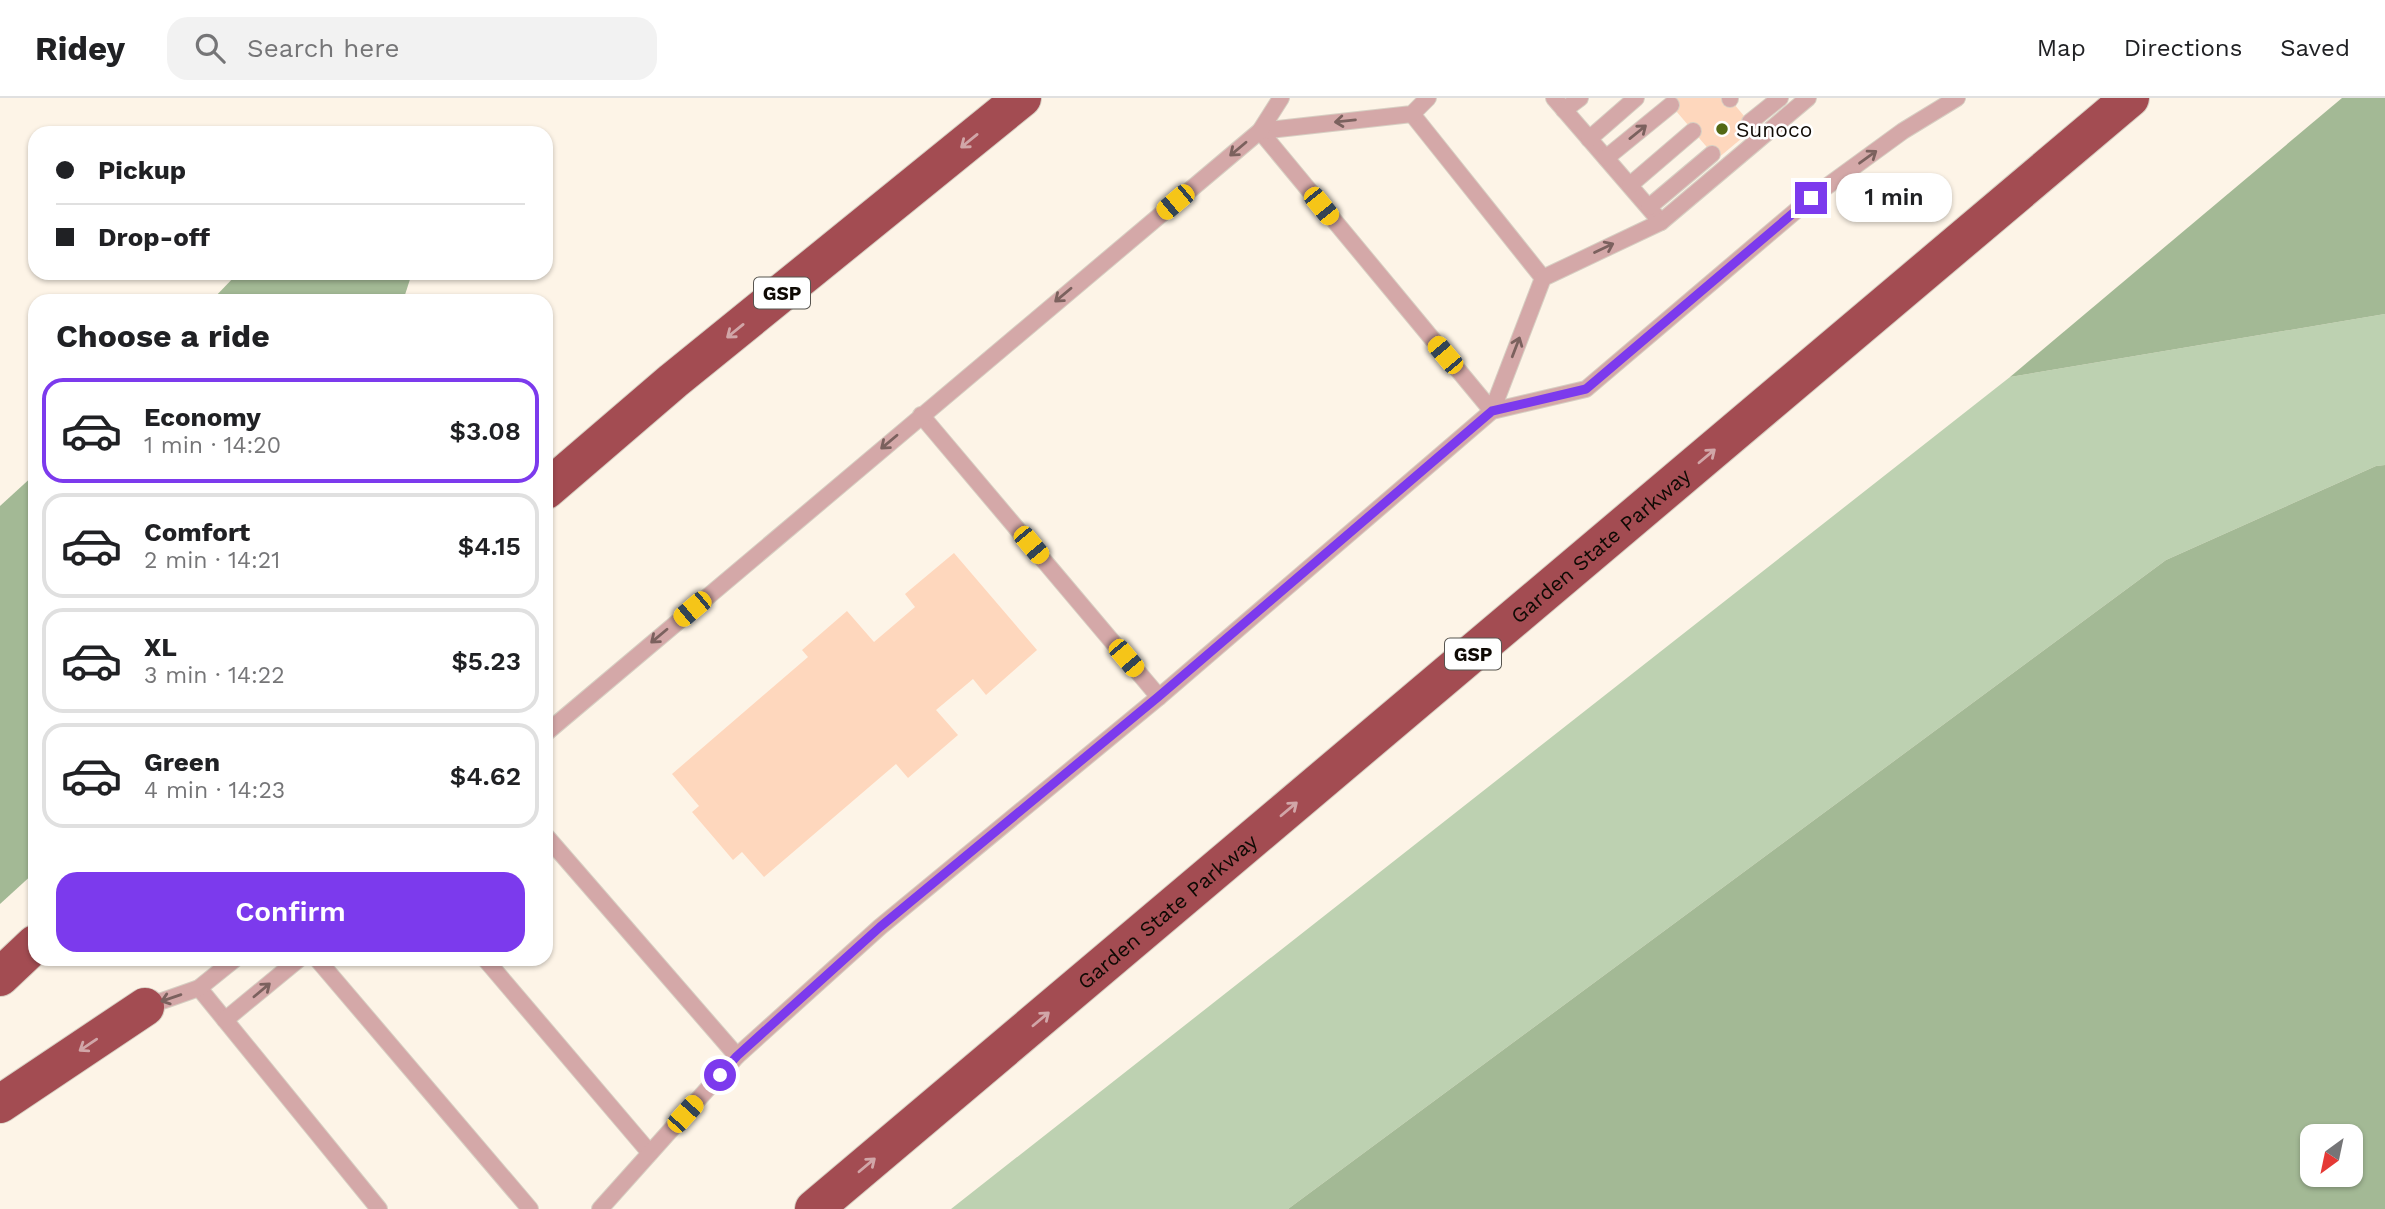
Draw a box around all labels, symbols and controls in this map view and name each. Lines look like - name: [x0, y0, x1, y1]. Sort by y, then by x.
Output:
- search box: [167, 17, 657, 80]
- text: Ridey: [35, 29, 125, 68]
- icon: search: [191, 29, 229, 67]
- text: Search here: [247, 33, 399, 63]
- text: Map: [2037, 34, 2086, 62]
- text: Directions: [2124, 34, 2242, 62]
- text: Saved: [2280, 34, 2350, 62]
- one-way arrow: [1334, 115, 1356, 128]
- place label: Sunoco: [1736, 117, 1812, 142]
- marker: Sunoco: [1714, 121, 1730, 137]
- one-way arrow: [1629, 124, 1647, 139]
- one-way arrow: [960, 133, 978, 149]
- one-way arrow: [1229, 142, 1247, 157]
- one-way arrow: [1858, 150, 1877, 164]
- text: Pickup: [98, 155, 186, 185]
- callout: 1 min: [1836, 174, 1951, 222]
- car: [1153, 180, 1198, 224]
- route end: [1795, 182, 1827, 214]
- car: [1300, 183, 1343, 229]
- text: 1 min: [1864, 184, 1924, 211]
- text: Drop-off: [98, 222, 210, 252]
- one-way arrow: [1593, 241, 1614, 255]
- road number: GSP: [754, 278, 810, 308]
- one-way arrow: [1054, 287, 1072, 303]
- text: Choose a ride: [56, 317, 270, 355]
- one-way arrow: [727, 323, 745, 339]
- car: [1424, 332, 1467, 378]
- one-way arrow: [1511, 336, 1524, 358]
- icon: car: [60, 399, 123, 462]
- text: Economy: [144, 402, 261, 432]
- text: $3.08: [450, 416, 521, 446]
- text: 1 min · 14:20: [144, 432, 281, 459]
- one-way arrow: [880, 434, 898, 450]
- one-way arrow: [1697, 448, 1715, 464]
- street label: Garden State Parkway: [1505, 462, 1695, 628]
- icon: car: [60, 514, 123, 577]
- text: Comfort: [144, 517, 250, 547]
- car: [1010, 522, 1053, 568]
- text: $4.15: [458, 531, 521, 561]
- text: 2 min · 14:21: [144, 547, 280, 574]
- car: [670, 587, 715, 631]
- icon: car: [60, 629, 123, 692]
- one-way arrow: [651, 629, 669, 644]
- text: XL: [144, 632, 177, 662]
- car: [1105, 635, 1148, 681]
- road number: GSP: [1445, 638, 1501, 670]
- text: $5.23: [451, 646, 521, 676]
- text: 3 min · 14:22: [144, 662, 285, 689]
- icon: car: [60, 744, 123, 807]
- text: Green: [144, 747, 220, 777]
- text: $4.62: [450, 761, 521, 791]
- text: 4 min · 14:23: [144, 777, 285, 804]
- one-way arrow: [1280, 801, 1298, 817]
- street label: Garden State Parkway: [1072, 828, 1262, 994]
- button: Confirm: [56, 872, 525, 952]
- one-way arrow: [252, 982, 270, 997]
- one-way arrow: [160, 992, 182, 1005]
- one-way arrow: [1032, 1011, 1050, 1027]
- one-way arrow: [79, 1038, 99, 1052]
- route start: [704, 1059, 736, 1091]
- car: [664, 1091, 707, 1137]
- north arrow: [2300, 1124, 2362, 1186]
- map controls: [2300, 1124, 2363, 1187]
- one-way arrow: [857, 1157, 875, 1173]

